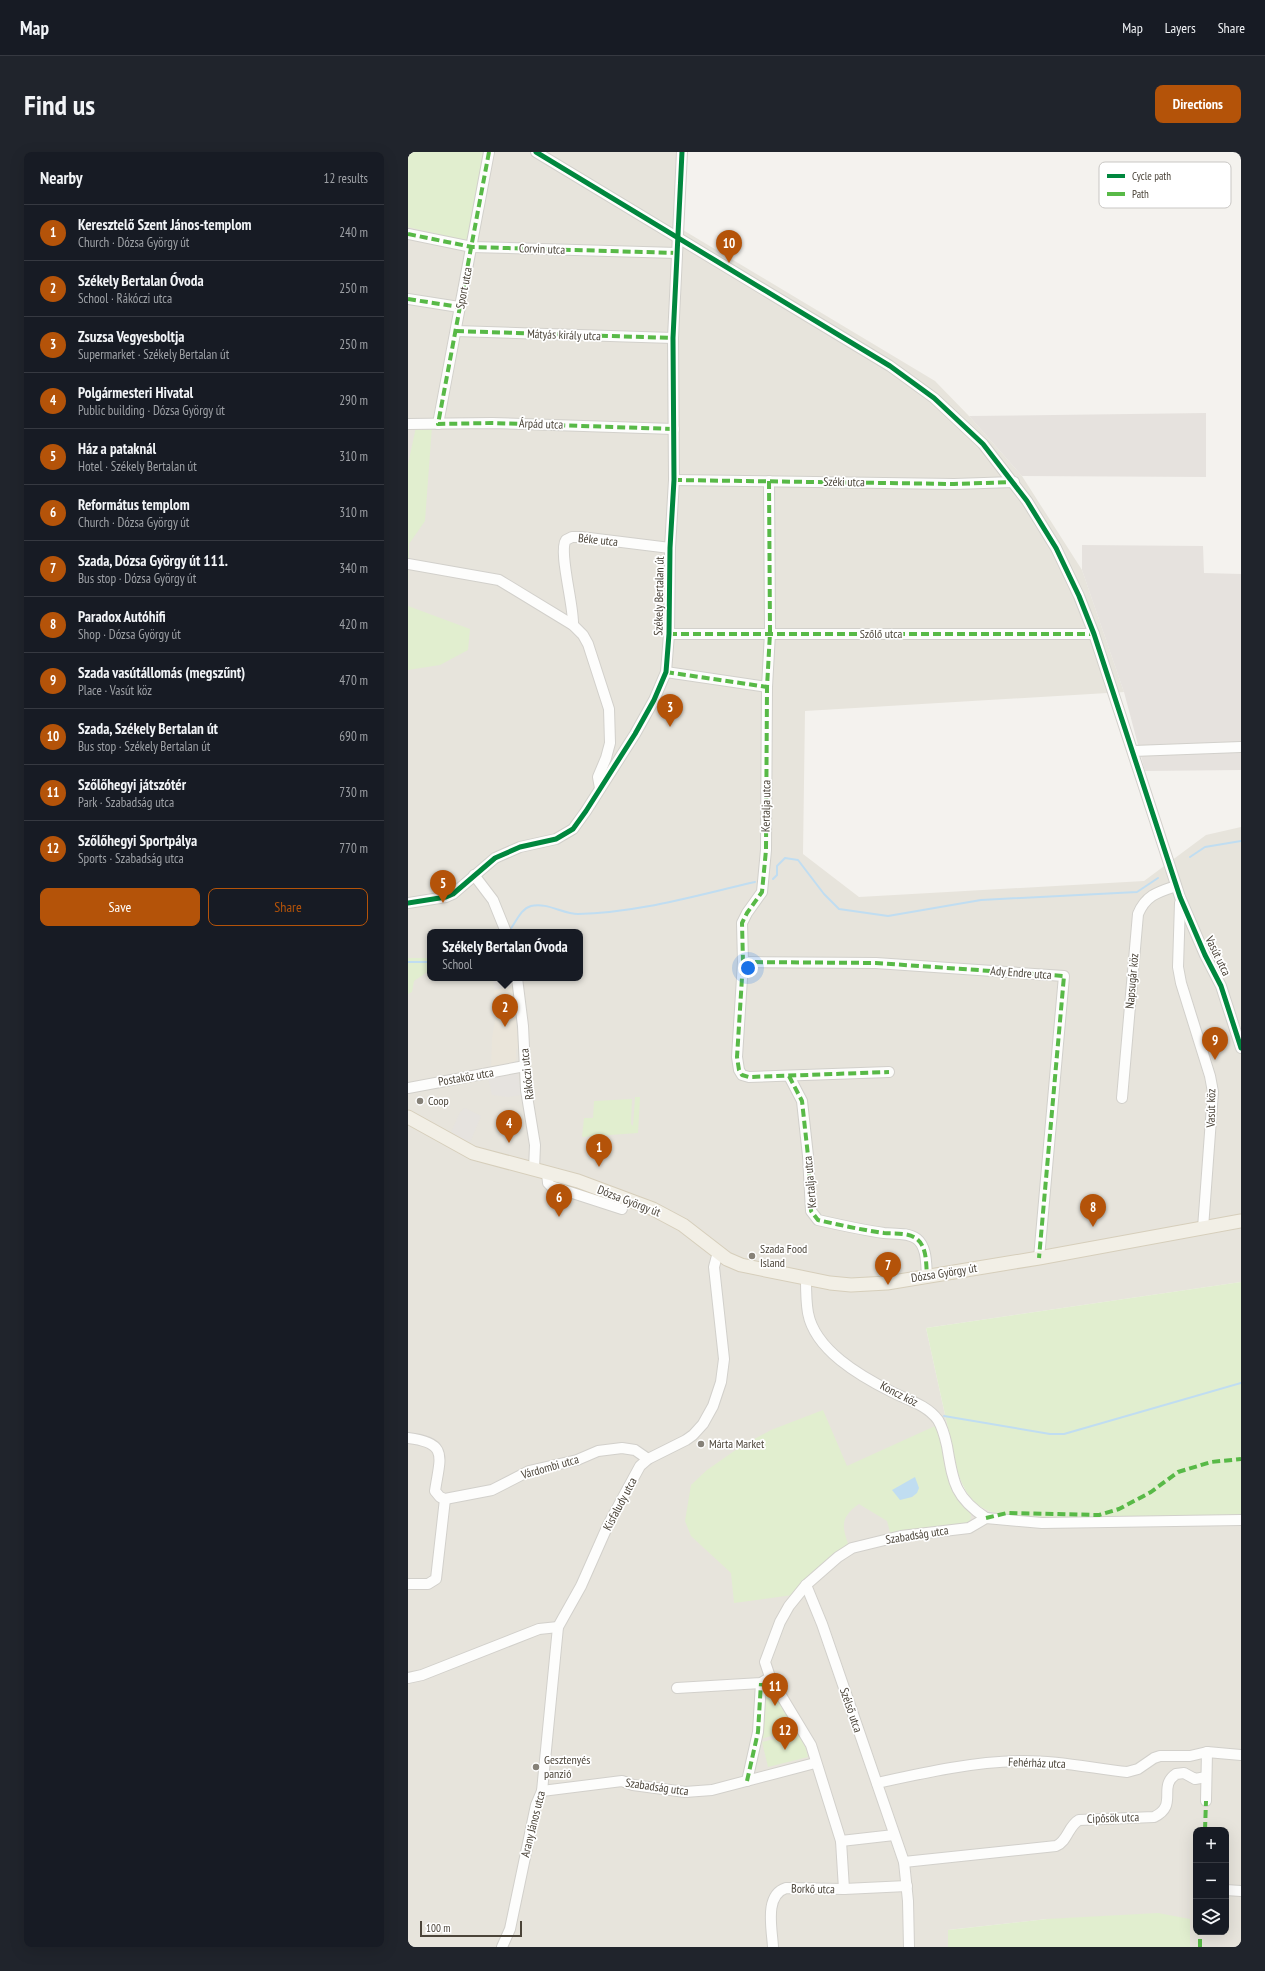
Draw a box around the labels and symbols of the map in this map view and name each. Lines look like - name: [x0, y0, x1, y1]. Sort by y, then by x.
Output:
- legend: [1099, 162, 1231, 208]
- text: Cycle path: [1132, 169, 1171, 183]
- text: Path: [1132, 187, 1149, 201]
- pin: 10: [716, 230, 742, 263]
- street label: Corvin utca: [519, 240, 566, 257]
- street label: Sport utca: [452, 265, 475, 310]
- street label: Mátyás király utca: [527, 326, 601, 343]
- street label: Árpád utca: [519, 415, 564, 432]
- street label: Széki utca: [823, 474, 865, 489]
- street label: Béke utca: [577, 530, 619, 549]
- street label: Székely Bertalan út: [650, 555, 667, 636]
- street label: Szőlő utca: [860, 626, 902, 641]
- pin: 3: [657, 694, 683, 727]
- street label: Kertalja utca: [758, 780, 773, 832]
- pin: 5: [430, 870, 456, 903]
- street label: Vasút utca: [1202, 933, 1235, 978]
- street label: Napsugár köz: [1122, 953, 1141, 1009]
- your location: [738, 958, 758, 978]
- street label: Ady Endre utca: [990, 963, 1052, 982]
- pin: 2: [492, 994, 518, 1027]
- pin: 9: [1202, 1027, 1228, 1060]
- street label: Rákóczi utca: [516, 1048, 537, 1100]
- street label: Postaköz utca: [437, 1064, 495, 1089]
- street label: Vasút köz: [1203, 1088, 1218, 1129]
- place label: Coop: [428, 1093, 449, 1108]
- marker: Coop: [415, 1096, 425, 1106]
- pin: 4: [496, 1110, 522, 1143]
- pin: 1: [586, 1134, 612, 1167]
- street label: Kertalja utca: [800, 1155, 819, 1209]
- street label: Dózsa György út: [596, 1182, 663, 1220]
- pin: 6: [546, 1184, 572, 1217]
- pin: 8: [1080, 1194, 1106, 1227]
- place label: Szada Food Island: [760, 1241, 807, 1270]
- marker: Szada Food Island: [747, 1251, 757, 1261]
- pin: 7: [875, 1252, 901, 1285]
- street label: Dózsa György út: [910, 1260, 979, 1285]
- street label: Koncz köz: [878, 1378, 921, 1409]
- place label: Márta Market: [709, 1436, 765, 1451]
- marker: Márta Market: [696, 1439, 706, 1449]
- street label: Várdombi utca: [518, 1451, 581, 1482]
- street label: Kisfaludy utca: [599, 1475, 640, 1533]
- street label: Szabadság utca: [884, 1522, 950, 1547]
- pin: 11: [762, 1673, 788, 1706]
- street label: Szélső utca: [837, 1685, 866, 1734]
- pin: 12: [772, 1717, 798, 1750]
- place label: Gesztenyés panzió: [544, 1752, 590, 1781]
- street label: Fehérház utca: [1008, 1754, 1066, 1771]
- marker: Gesztenyés panzió: [531, 1762, 541, 1772]
- street label: Szabadság utca: [625, 1775, 690, 1798]
- street label: Arany János utca: [517, 1789, 548, 1859]
- street label: Cipősök utca: [1087, 1809, 1139, 1826]
- street label: Borkő utca: [791, 1881, 835, 1896]
- scale bar: [420, 1919, 522, 1938]

